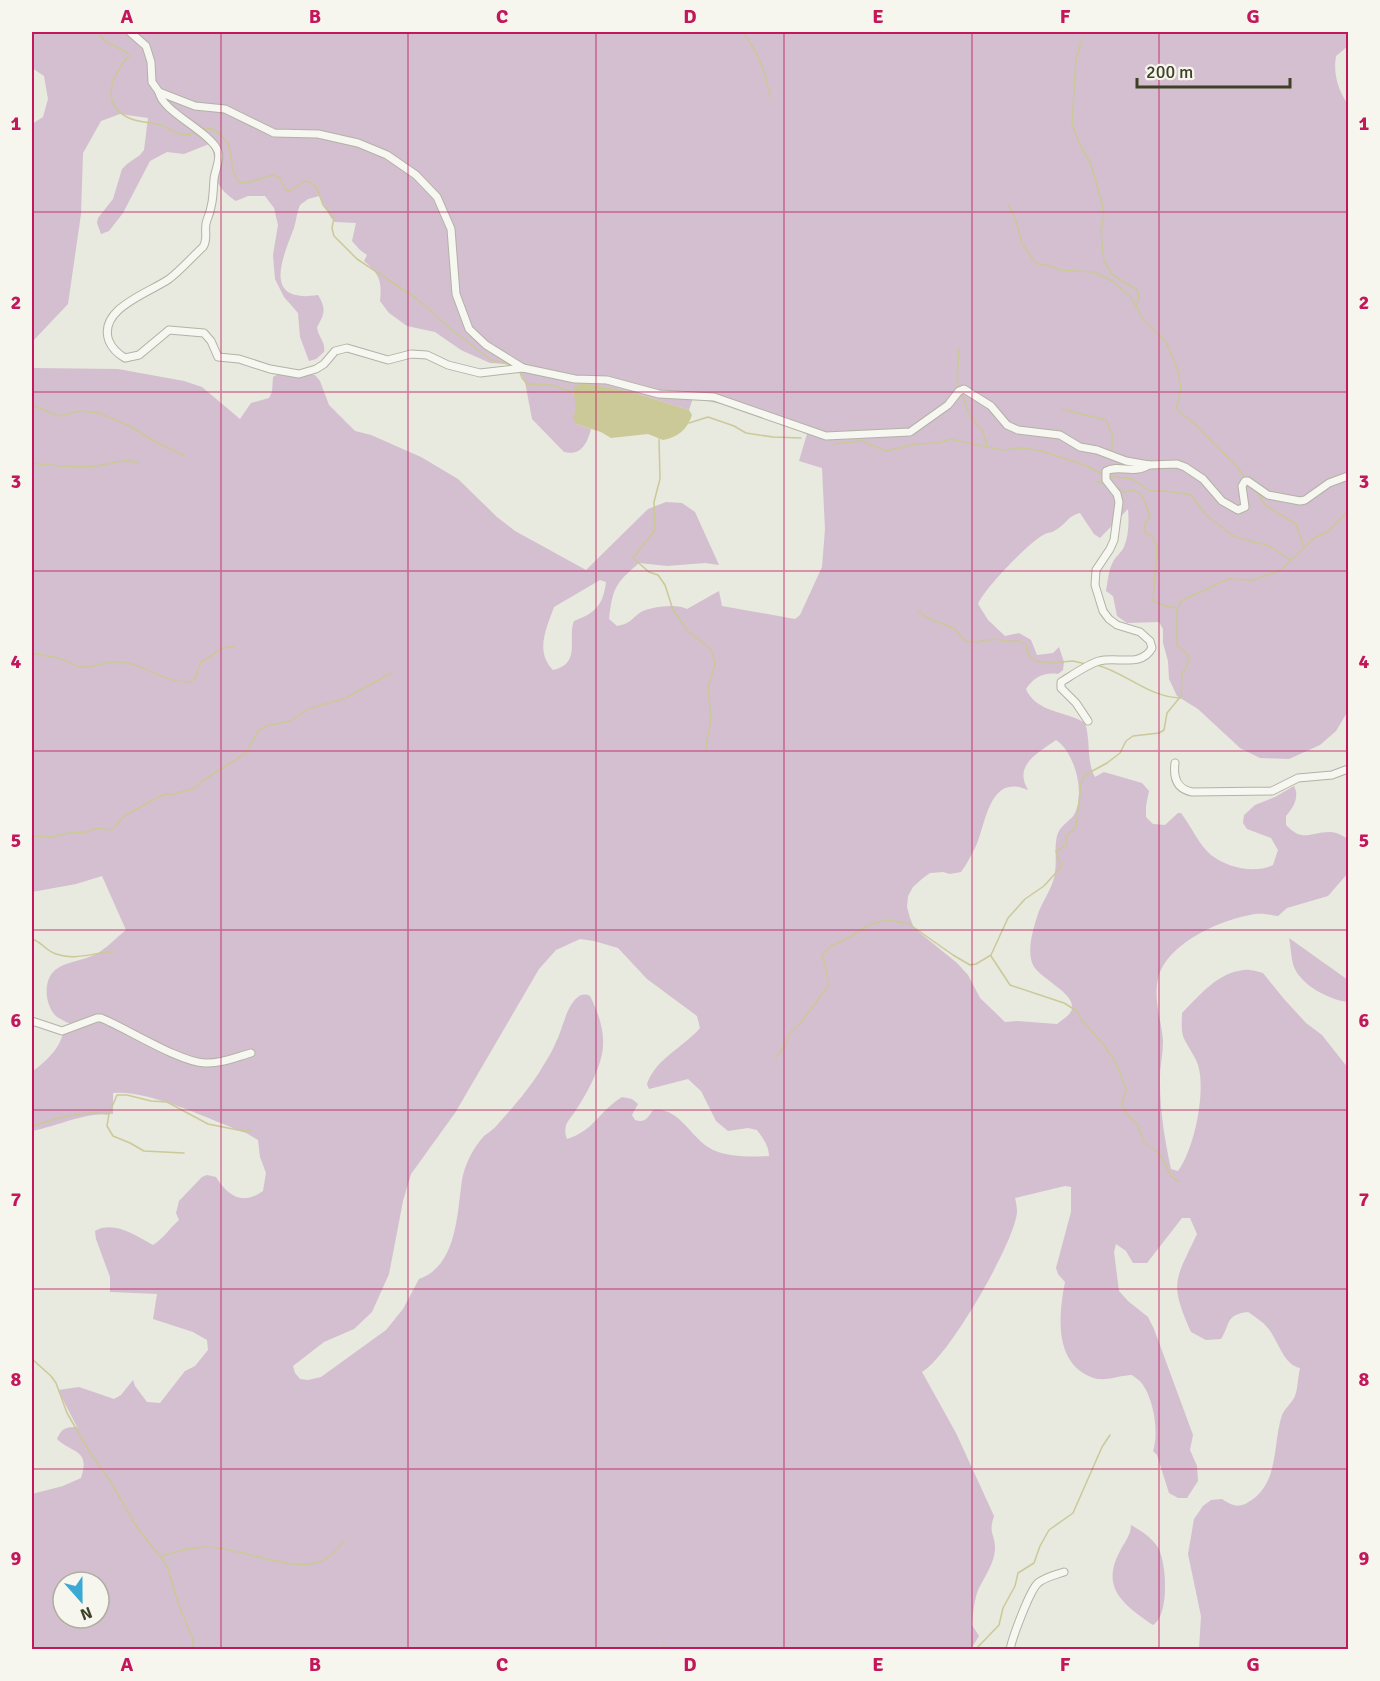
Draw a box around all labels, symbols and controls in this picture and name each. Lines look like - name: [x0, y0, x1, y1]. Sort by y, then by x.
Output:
- text: A: [121, 4, 134, 29]
- text: B: [309, 4, 321, 29]
- text: C: [496, 4, 508, 29]
- text: D: [683, 4, 697, 29]
- text: E: [872, 4, 884, 29]
- text: F: [1060, 4, 1071, 29]
- text: G: [1246, 4, 1260, 29]
- scale bar: [1137, 51, 1290, 89]
- text: 200 m: [1146, 61, 1193, 83]
- text: 1: [11, 111, 22, 136]
- text: 1: [1359, 111, 1370, 136]
- text: 2: [11, 290, 21, 315]
- text: 2: [1359, 290, 1369, 315]
- text: 3: [11, 469, 21, 494]
- text: 3: [1359, 469, 1369, 494]
- text: 4: [11, 649, 22, 674]
- text: 4: [1359, 649, 1370, 674]
- text: 5: [11, 828, 21, 853]
- text: 5: [1359, 828, 1369, 853]
- text: 6: [11, 1008, 22, 1033]
- text: 6: [1359, 1008, 1370, 1033]
- text: 7: [11, 1187, 22, 1212]
- text: 7: [1359, 1187, 1370, 1212]
- text: 8: [11, 1367, 22, 1392]
- text: 8: [1359, 1367, 1370, 1392]
- text: 9: [11, 1546, 22, 1571]
- text: 9: [1359, 1546, 1370, 1571]
- north arrow: [51, 1570, 111, 1630]
- text: N: [77, 1602, 95, 1624]
- text: A: [121, 1652, 134, 1677]
- text: B: [309, 1652, 321, 1677]
- text: C: [496, 1652, 508, 1677]
- text: D: [683, 1652, 697, 1677]
- text: E: [872, 1652, 884, 1677]
- text: F: [1060, 1652, 1071, 1677]
- text: G: [1246, 1652, 1260, 1677]

